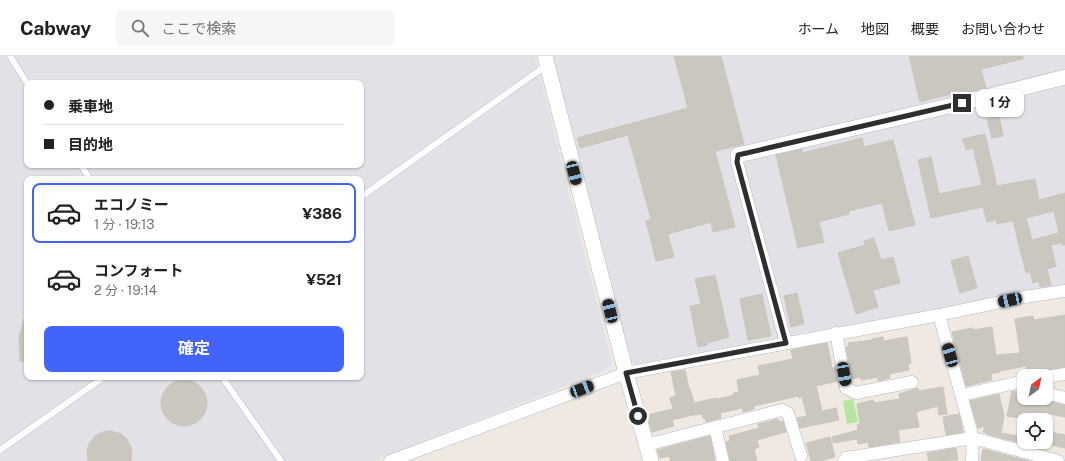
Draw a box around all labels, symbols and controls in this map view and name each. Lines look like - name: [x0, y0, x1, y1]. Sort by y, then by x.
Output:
- search box: [115, 10, 395, 46]
- text: Cabway: [20, 17, 91, 39]
- icon: search: [129, 17, 151, 39]
- text: ここで検索: [161, 20, 236, 37]
- text: ホーム: [797, 21, 839, 37]
- text: 地図: [861, 21, 889, 37]
- text: 概要: [911, 21, 939, 37]
- text: お問い合わせ: [961, 21, 1045, 37]
- callout: 1 分: [976, 89, 1024, 117]
- route end: [953, 94, 971, 112]
- text: 1 分: [989, 95, 1011, 110]
- text: 乗車地: [68, 98, 113, 115]
- text: 目的地: [68, 136, 113, 153]
- car: [565, 160, 583, 186]
- icon: car: [46, 195, 82, 231]
- text: エコノミー: [94, 196, 169, 213]
- text: ¥386: [302, 205, 342, 222]
- text: 1 分 · 19:13: [94, 217, 155, 232]
- icon: car: [46, 261, 82, 297]
- text: コンフォート: [94, 262, 184, 279]
- text: ¥521: [306, 271, 342, 288]
- text: 2 分 · 19:14: [94, 283, 157, 298]
- car: [997, 292, 1023, 308]
- car: [601, 298, 619, 324]
- button: 確定: [44, 326, 344, 372]
- car: [941, 342, 959, 368]
- car: [836, 361, 852, 387]
- north arrow: [1017, 369, 1053, 405]
- map controls: [1017, 369, 1053, 449]
- car: [569, 379, 595, 399]
- route start: [629, 407, 647, 425]
- button: locate: [1017, 413, 1053, 449]

